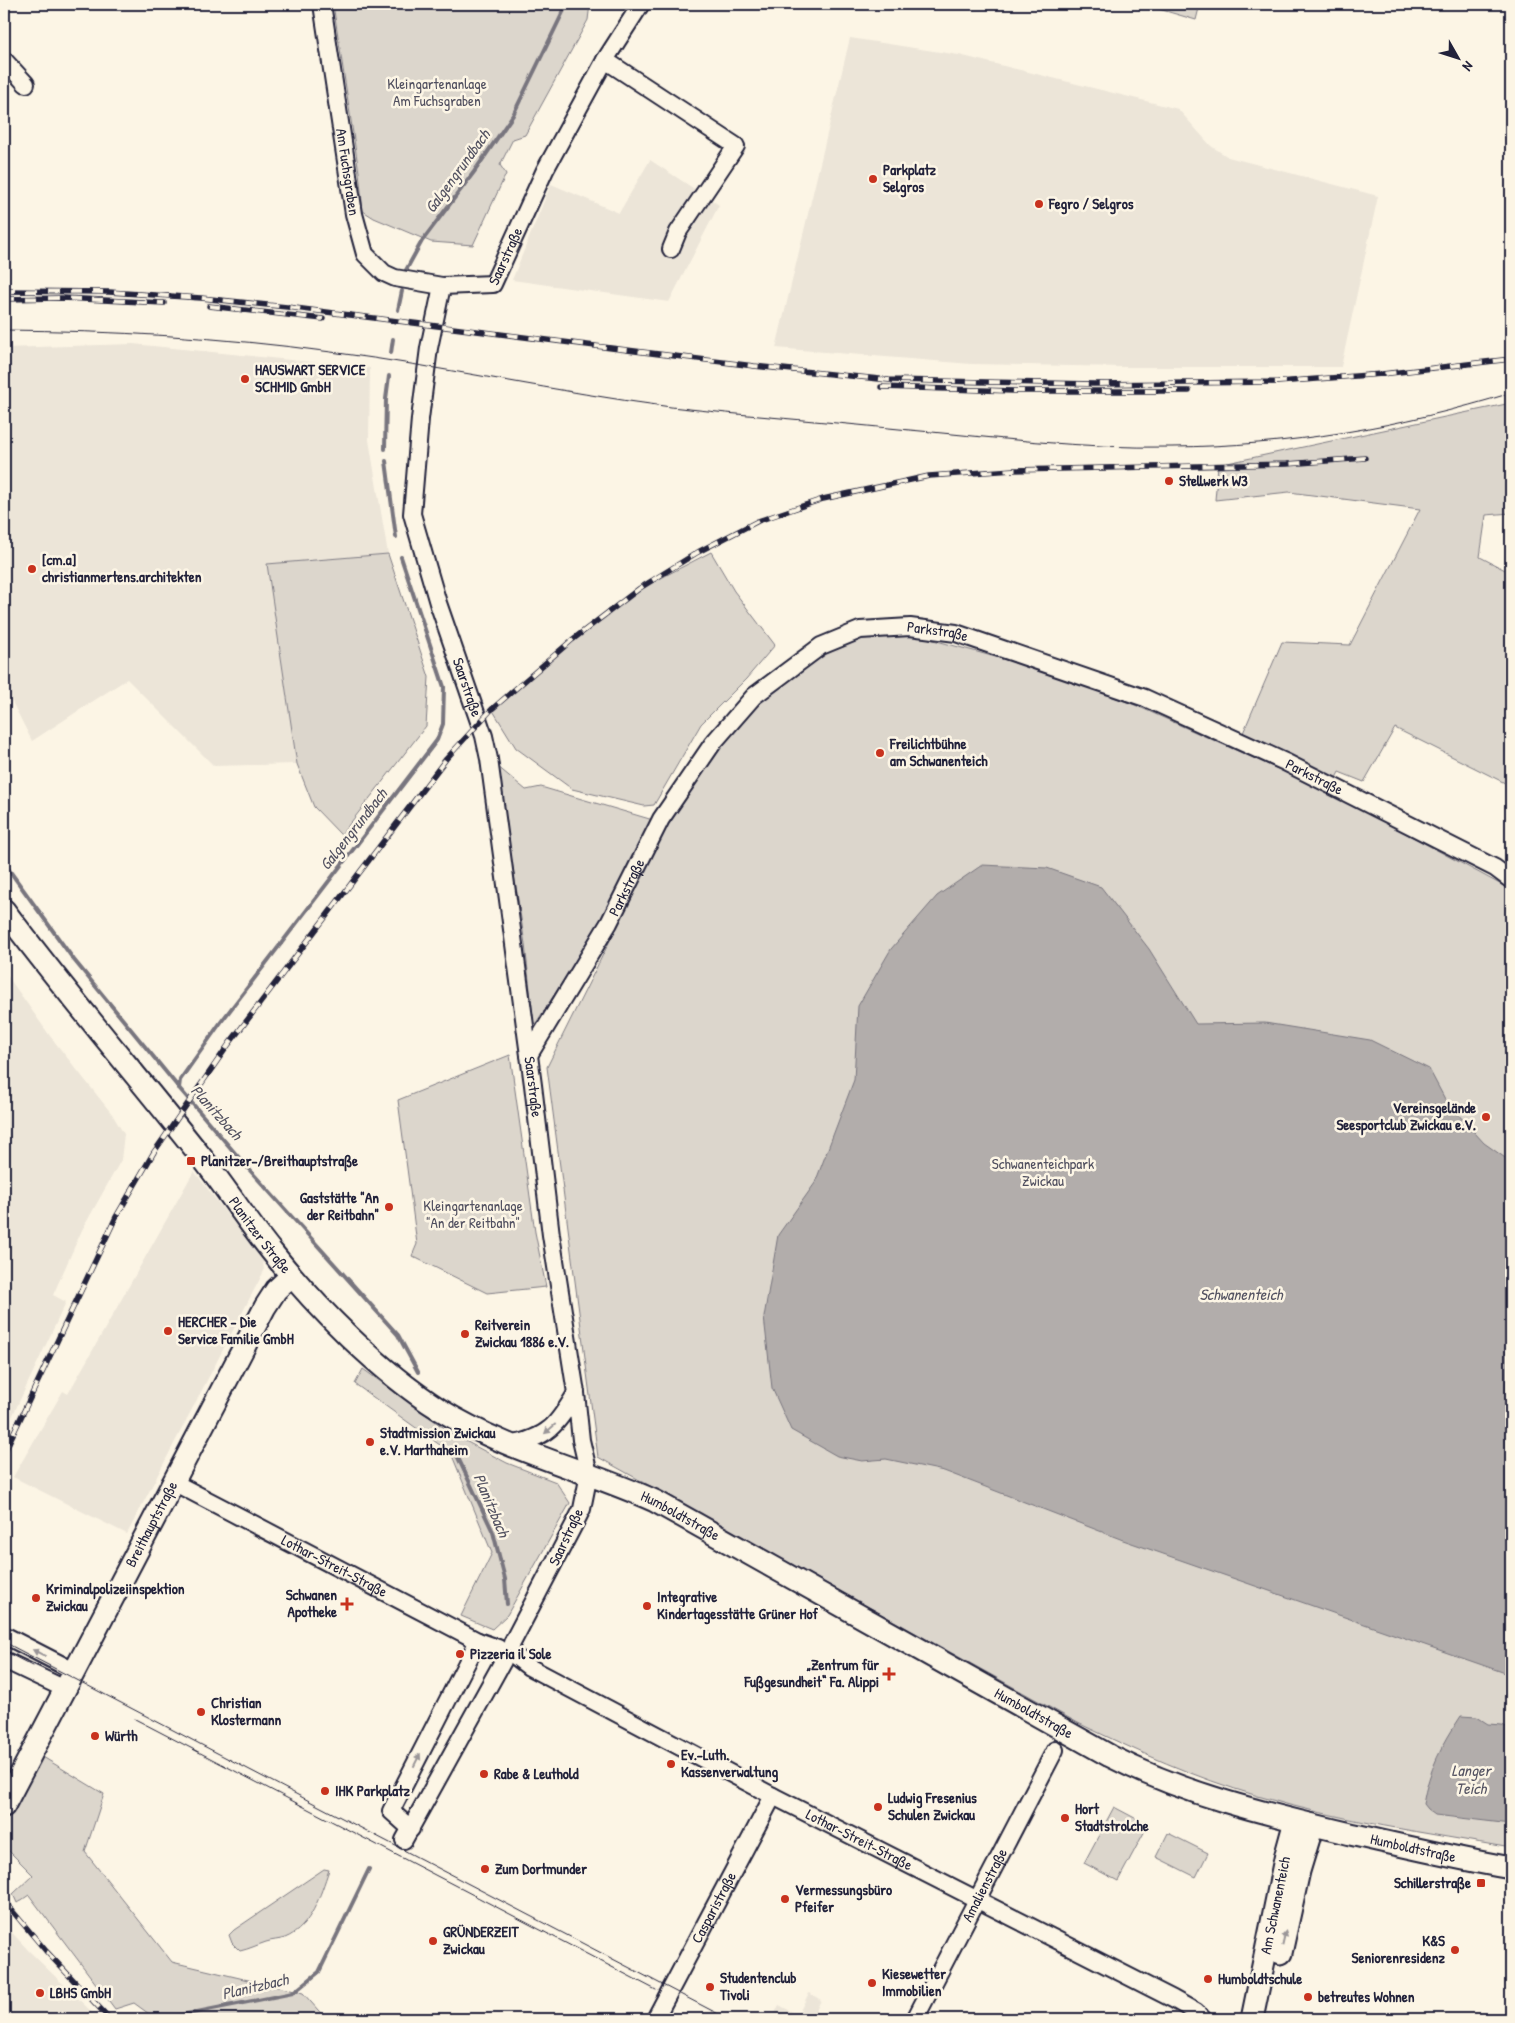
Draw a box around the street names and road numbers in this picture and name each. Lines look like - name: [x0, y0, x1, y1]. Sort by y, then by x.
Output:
- street label: Am Fuchsgraben: [331, 127, 365, 217]
- street label: Saarstraße: [483, 224, 527, 288]
- street label: Parkstraße: [906, 616, 971, 647]
- street label: Saarstraße: [448, 655, 487, 719]
- street label: Parkstraße: [1282, 753, 1347, 800]
- street label: Parkstraße: [603, 855, 649, 920]
- street label: Saarstraße: [519, 1055, 548, 1118]
- street label: Planitzer Straße: [224, 1192, 296, 1278]
- street label: Breithauptstraße: [120, 1477, 182, 1571]
- street label: Humboldtstraße: [638, 1485, 724, 1545]
- street label: Saarstraße: [543, 1505, 588, 1569]
- street label: Lothar-Streit-Straße: [278, 1529, 391, 1602]
- street label: Humboldtstraße: [991, 1682, 1077, 1743]
- street label: Lothar-Streit-Straße: [802, 1803, 916, 1875]
- street label: Humboldtstraße: [1368, 1828, 1458, 1867]
- street label: Amalienstraße: [956, 1844, 1012, 1925]
- street label: Am Schwanenteich: [1255, 1855, 1295, 1956]
- street label: Casparistraße: [686, 1868, 741, 1947]

